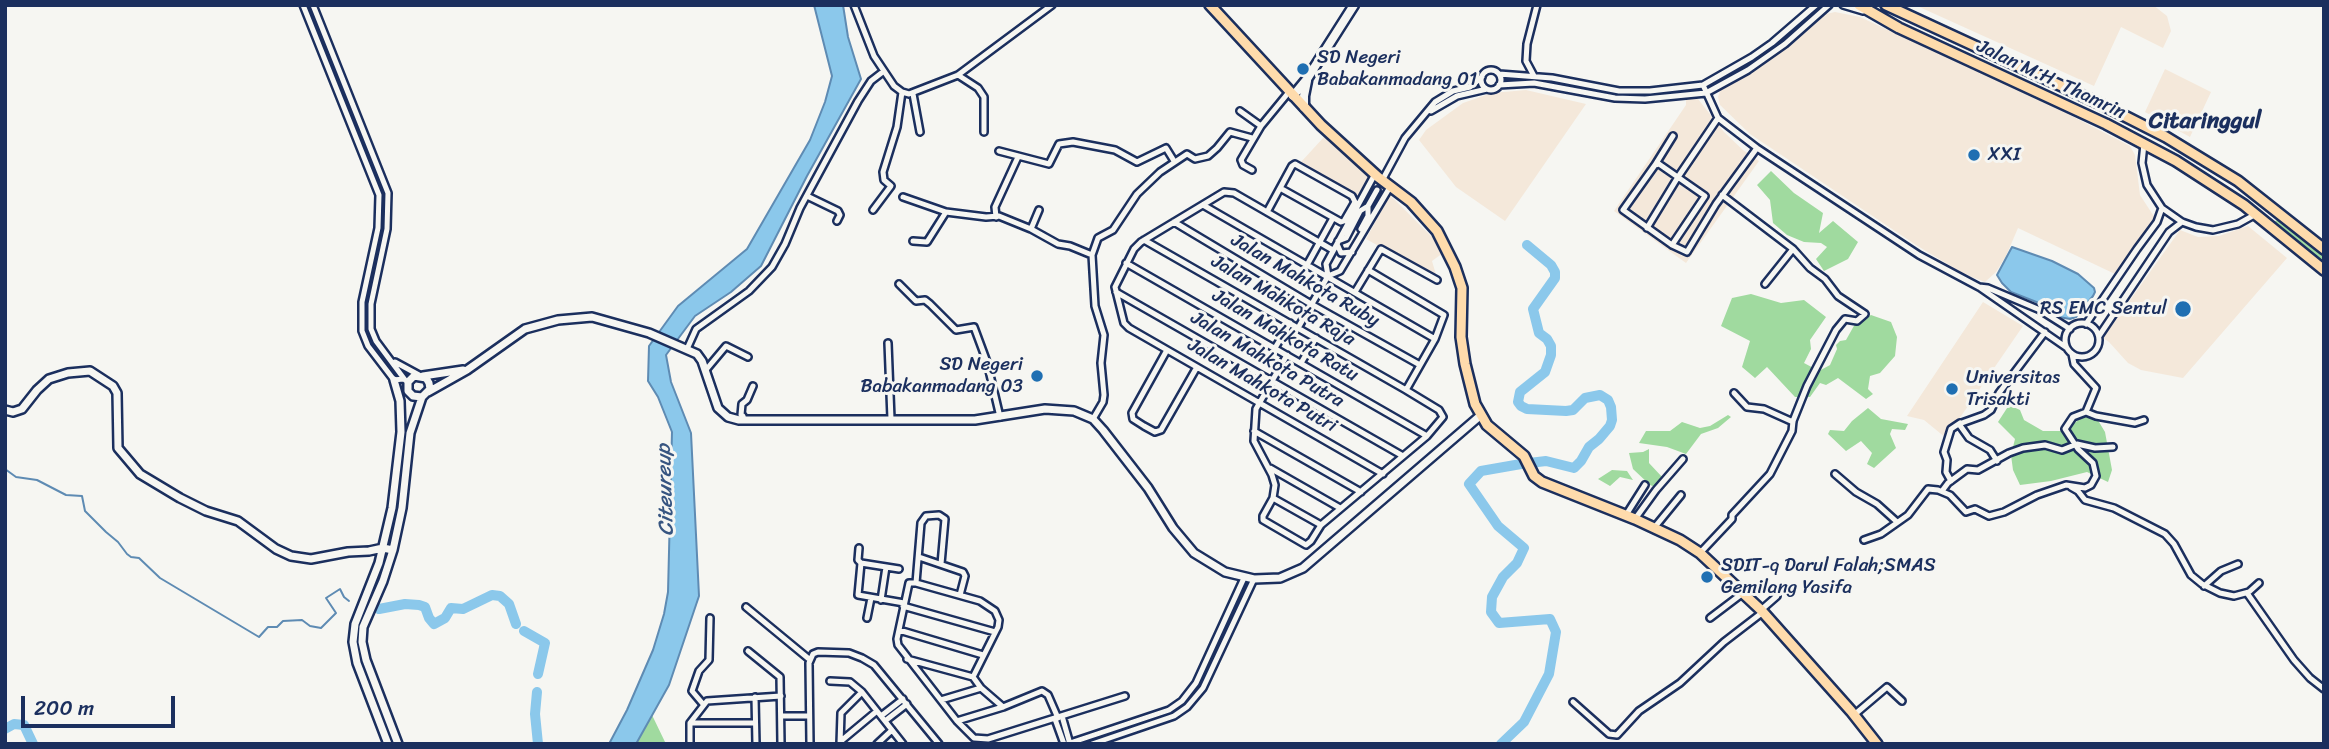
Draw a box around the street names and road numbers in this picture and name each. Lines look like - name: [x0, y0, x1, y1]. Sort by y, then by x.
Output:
- street label: Jalan M.H. Thamrin: [1973, 35, 2129, 125]
- street label: Jalan Mahkota Ruby: [1227, 229, 1383, 333]
- street label: Jalan Mahkota Raja: [1207, 251, 1359, 351]
- street label: Jalan Mahkota Ratu: [1208, 285, 1362, 387]
- street label: Jalan Mahkota Putra: [1186, 307, 1348, 413]
- street label: Jalan Mahkota Putri: [1183, 334, 1341, 438]

